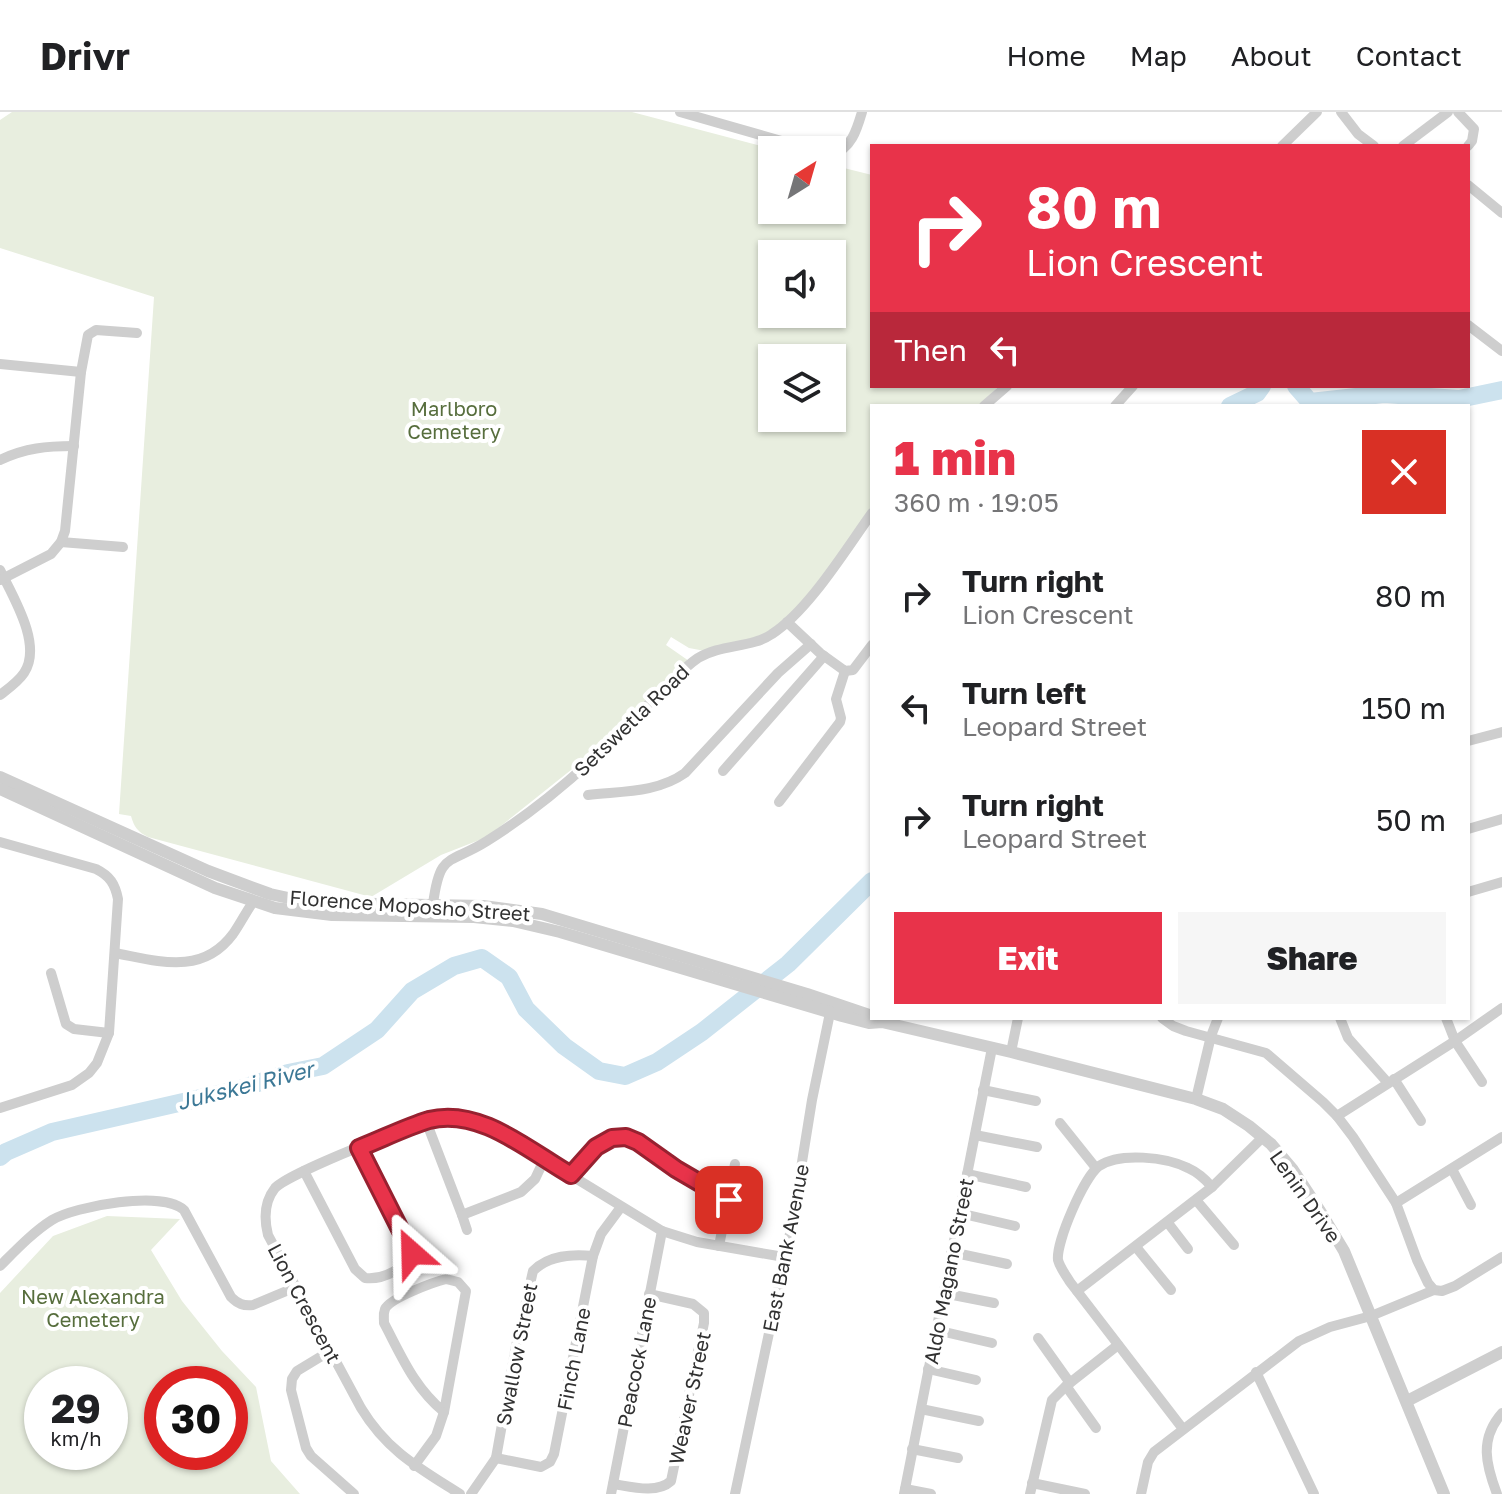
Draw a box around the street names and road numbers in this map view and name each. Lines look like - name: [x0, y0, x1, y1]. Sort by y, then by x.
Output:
- street label: Setswetla Road: [569, 659, 693, 781]
- street label: Florence Moposho Street: [289, 885, 531, 925]
- street label: Lenin Drive: [1265, 1145, 1347, 1247]
- street label: East Bank Avenue: [757, 1162, 813, 1334]
- street label: Aldo Magano Street: [918, 1176, 978, 1366]
- street label: Lion Crescent: [263, 1239, 347, 1367]
- street label: Swallow Street: [490, 1281, 542, 1427]
- street label: Peacock Lane: [612, 1295, 660, 1429]
- street label: Finch Lane: [551, 1305, 595, 1413]
- street label: Weaver Street: [663, 1329, 715, 1467]

